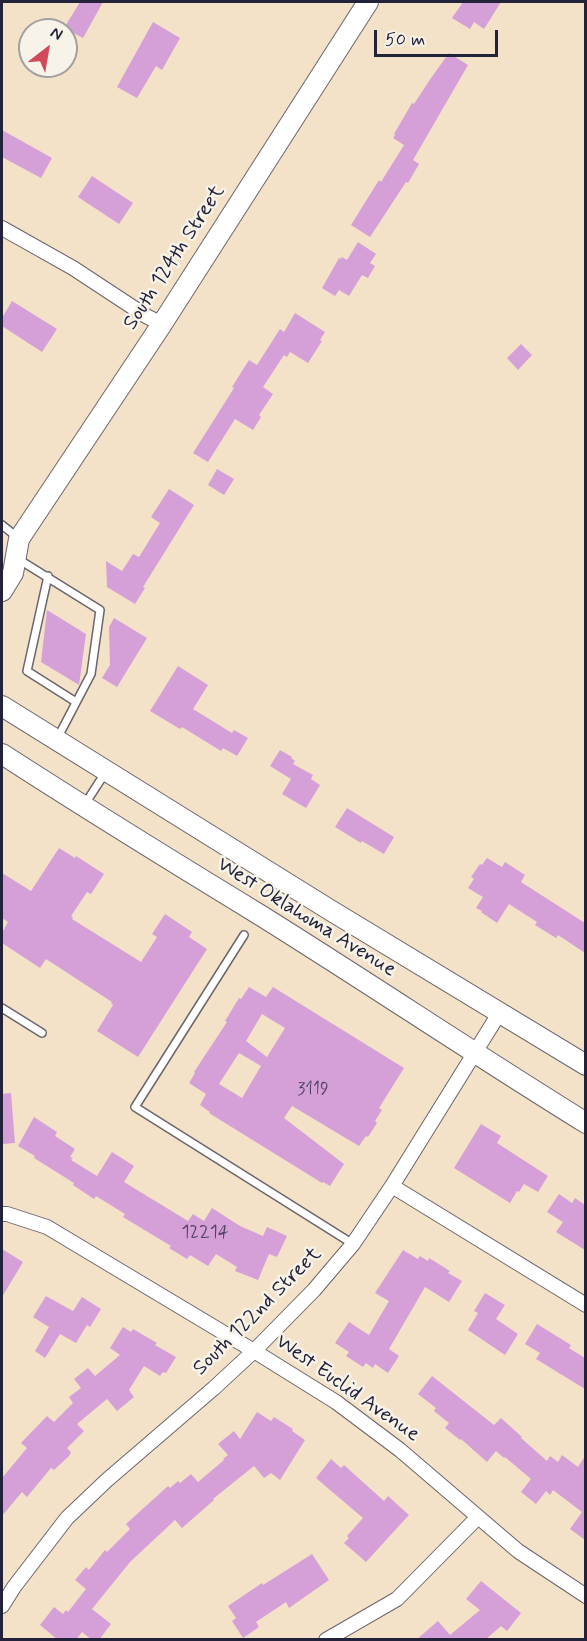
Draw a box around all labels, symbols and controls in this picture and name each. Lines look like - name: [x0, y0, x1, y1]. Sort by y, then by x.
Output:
- north arrow: [18, 18, 78, 78]
- scale bar: [377, 18, 502, 56]
- text: N: [47, 22, 66, 46]
- text: 50 m: [385, 28, 425, 52]
- street label: South 124th Street: [119, 181, 231, 335]
- street label: West Oklahoma Avenue: [212, 853, 400, 983]
- house number: 3119: [297, 1079, 329, 1101]
- house number: 12214: [181, 1222, 229, 1244]
- street label: South 122nd Street: [189, 1243, 327, 1381]
- street label: West Euclid Avenue: [270, 1330, 424, 1448]

